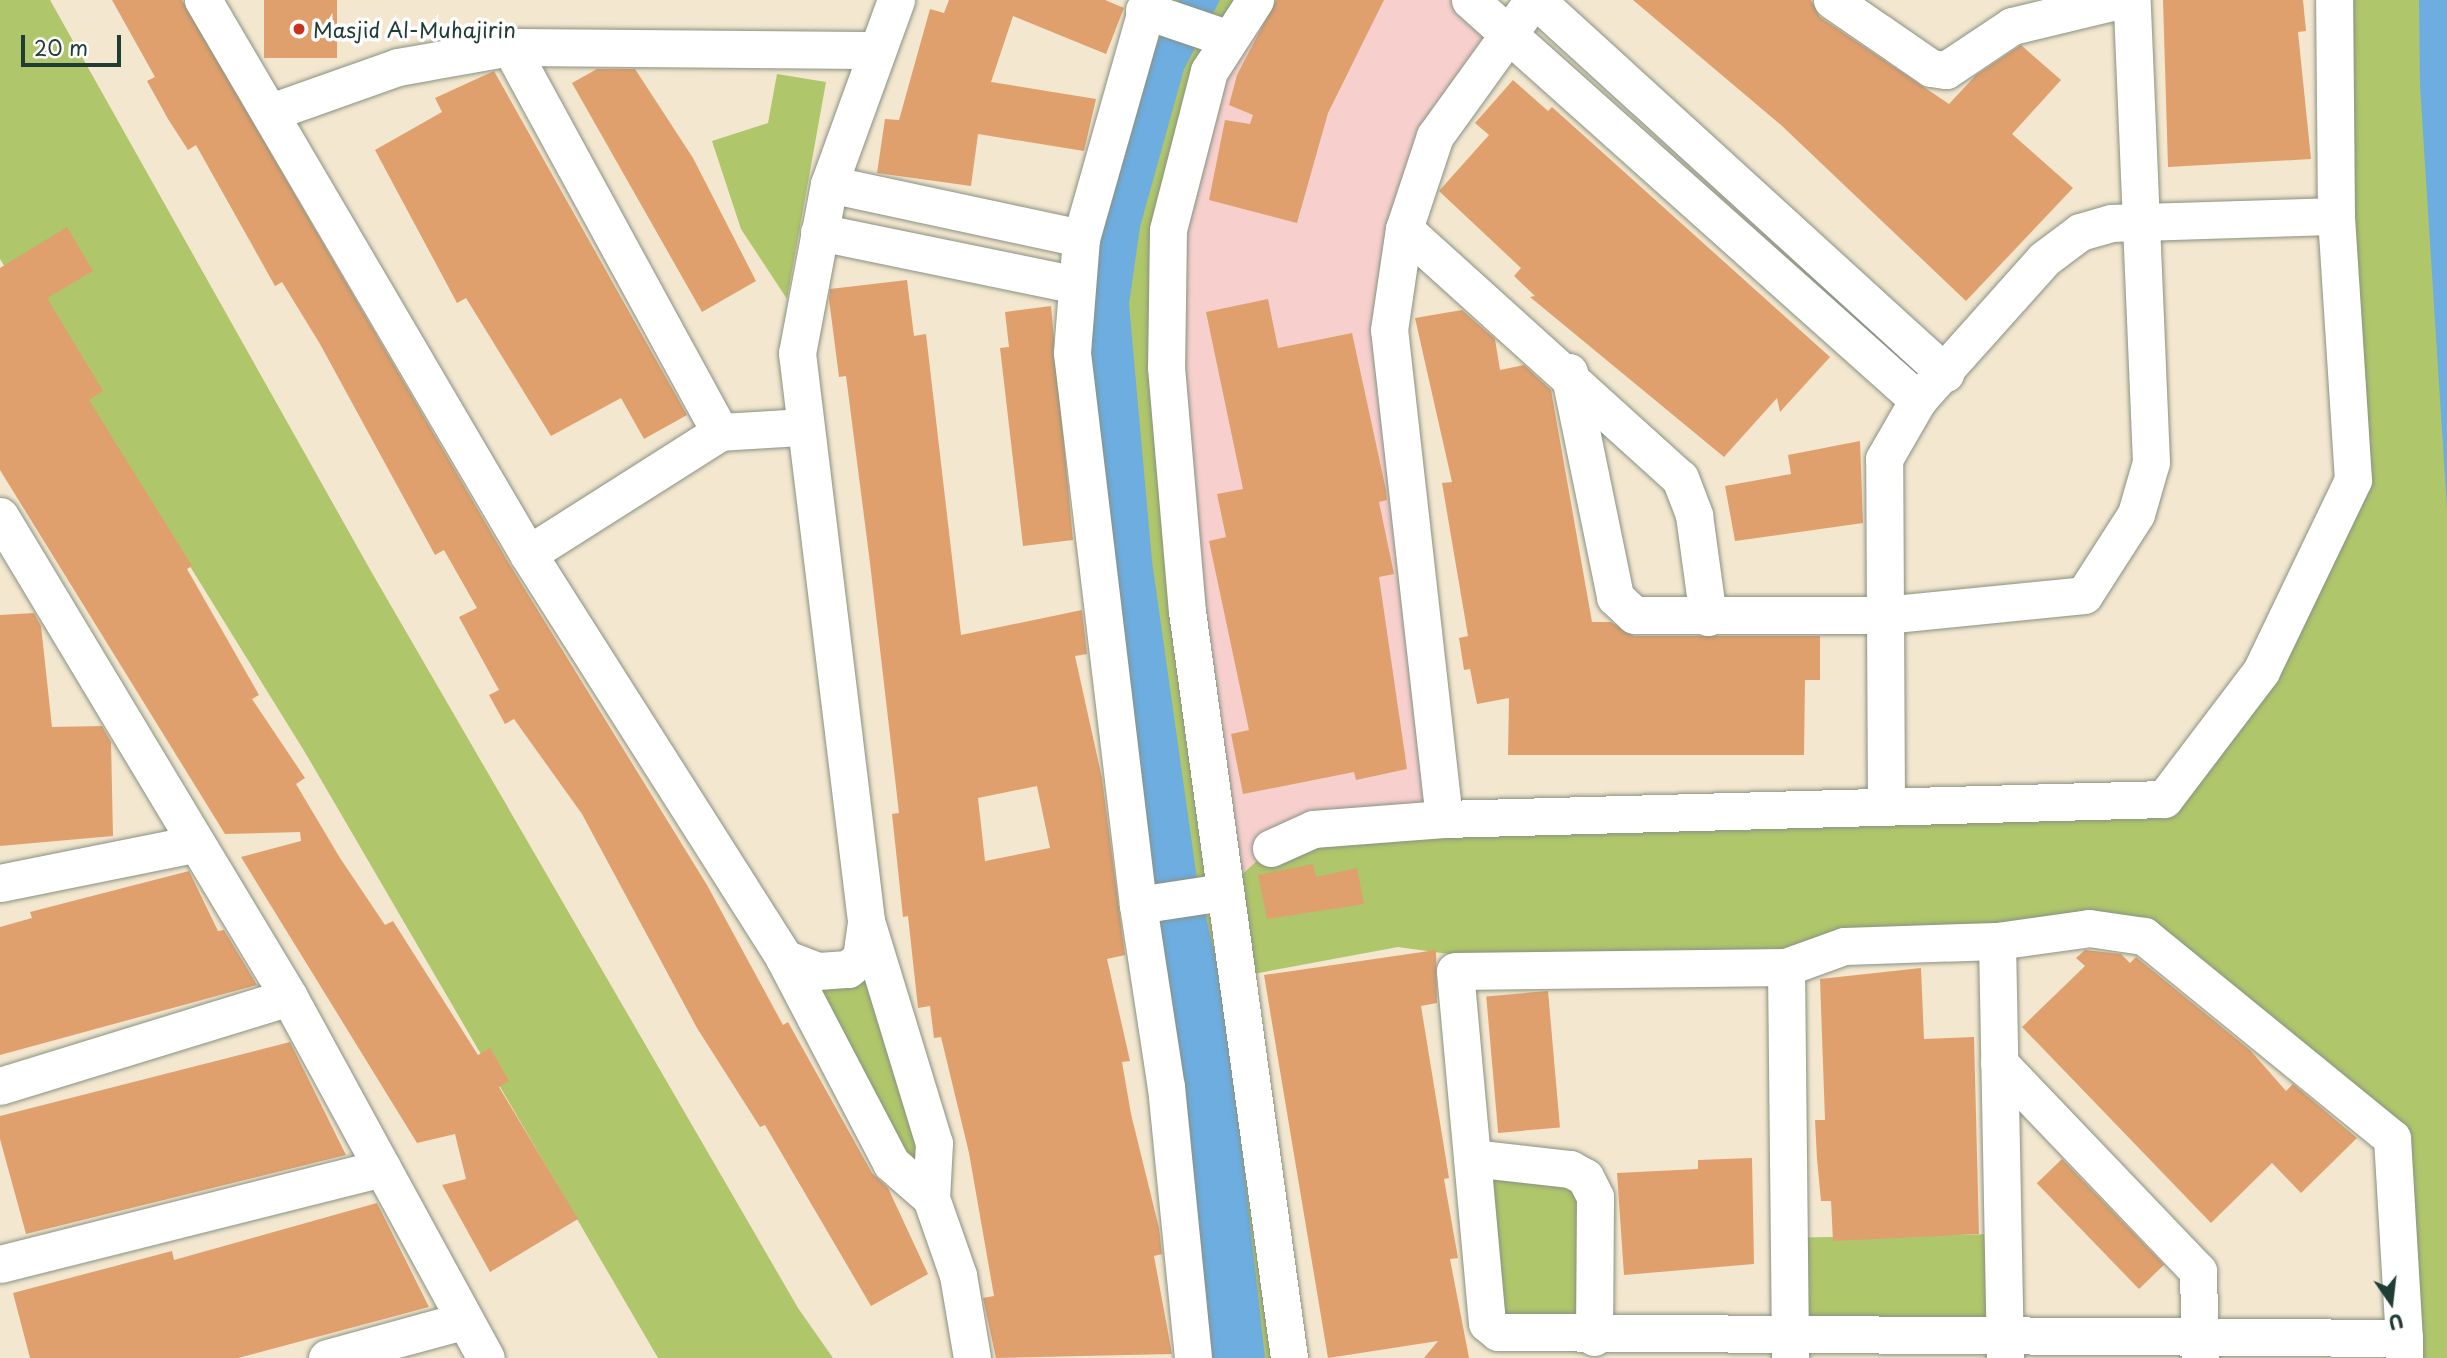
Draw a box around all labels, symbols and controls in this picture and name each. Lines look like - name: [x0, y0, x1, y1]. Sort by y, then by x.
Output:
- place label: Masjid Al-Muhajirin: [313, 16, 516, 42]
- scale bar: [24, 21, 124, 65]
- marker: Masjid Al-Muhajirin: [291, 21, 307, 37]
- text: 20 m: [34, 31, 88, 63]
- north arrow: [2356, 1267, 2426, 1337]
- text: U: [2386, 1307, 2406, 1338]

